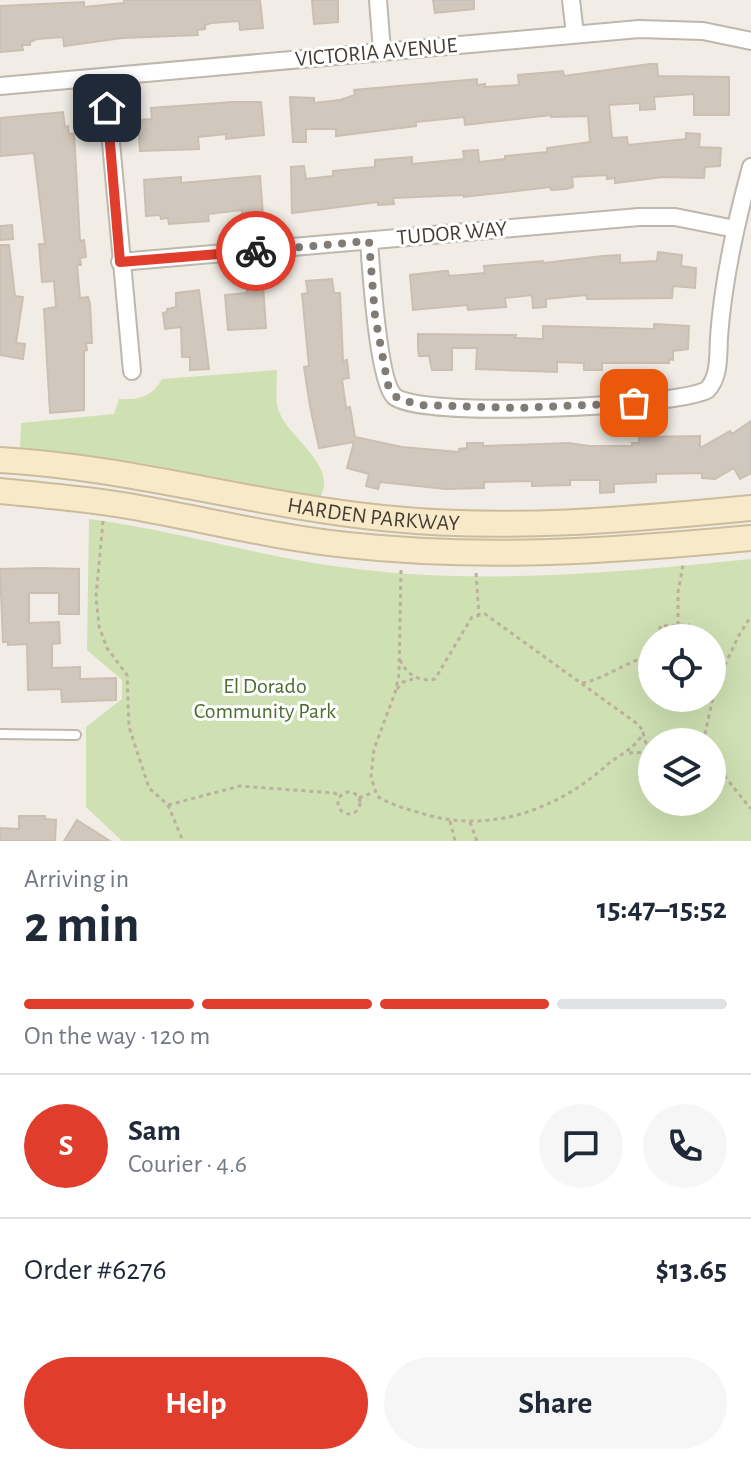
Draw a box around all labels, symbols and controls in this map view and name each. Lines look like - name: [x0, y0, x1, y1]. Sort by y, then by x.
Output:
- street label: VICTORIA AVENUE: [294, 34, 458, 70]
- pin: [73, 74, 141, 142]
- icon: home: [85, 86, 129, 130]
- courier: [216, 211, 296, 291]
- street label: TUDOR WAY: [396, 217, 509, 249]
- icon: bike: [234, 229, 278, 273]
- pin: [600, 369, 668, 437]
- icon: bag: [612, 381, 656, 425]
- street label: HARDEN PARKWAY: [286, 494, 461, 534]
- map controls: [638, 624, 726, 816]
- button: locate: [638, 624, 726, 712]
- park label: El Dorado Community Park: [194, 675, 336, 722]
- button: layers: [638, 728, 726, 816]
- text: Arriving in: [24, 866, 129, 892]
- text: 15:47–15:52: [597, 894, 727, 924]
- text: 2 min: [24, 899, 139, 951]
- text: On the way · 120 m: [24, 1023, 210, 1049]
- button: chat: [539, 1104, 623, 1188]
- button: phone: [643, 1104, 727, 1188]
- text: Sam: [128, 1116, 181, 1146]
- text: S: [59, 1131, 73, 1161]
- text: Courier · 4.6: [128, 1151, 247, 1177]
- text: Order #6276: [24, 1255, 167, 1285]
- text: $13.65: [655, 1255, 727, 1285]
- button: Help: [24, 1357, 368, 1449]
- button: Share: [384, 1357, 727, 1449]

